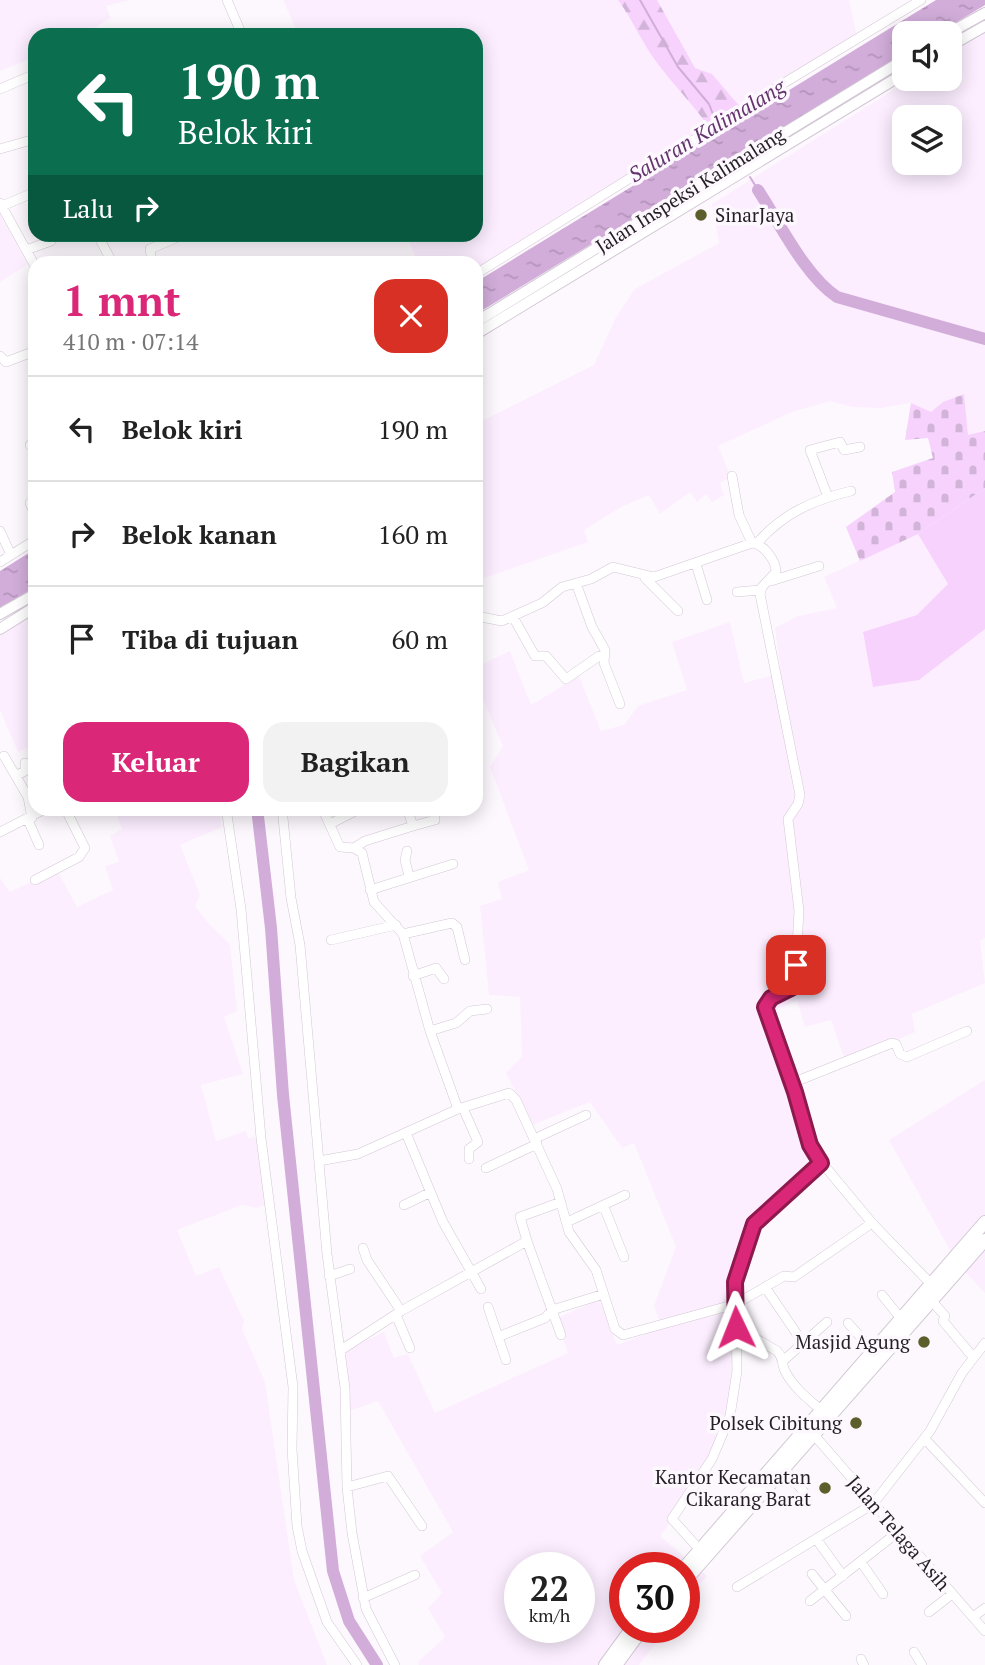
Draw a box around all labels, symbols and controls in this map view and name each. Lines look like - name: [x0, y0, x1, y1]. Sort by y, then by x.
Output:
- map controls: [892, 21, 962, 175]
- button: sound: [892, 21, 962, 91]
- text: 190 m: [178, 48, 320, 113]
- icon: left: [63, 56, 154, 147]
- water label: Saluran Kalimalang: [623, 71, 792, 188]
- button: layers: [892, 105, 962, 175]
- text: Belok kiri: [178, 111, 313, 153]
- street label: Jalan Inspeksi Kalimalang: [591, 121, 790, 258]
- icon: right: [127, 189, 165, 227]
- text: Lalu: [63, 191, 113, 225]
- place label: SinarJaya: [715, 202, 795, 227]
- marker: SinarJaya: [693, 207, 709, 223]
- text: 1 mnt: [63, 272, 181, 328]
- button: close: [374, 279, 448, 353]
- text: 410 m · 07:14: [63, 326, 198, 357]
- icon: left: [63, 410, 101, 448]
- text: Belok kiri: [122, 412, 243, 446]
- text: 190 m: [378, 412, 448, 446]
- icon: right: [63, 515, 101, 553]
- text: Belok kanan: [122, 517, 277, 551]
- text: 160 m: [378, 517, 448, 551]
- icon: arrive: [63, 620, 101, 658]
- text: Tiba di tujuan: [122, 622, 298, 656]
- text: 60 m: [392, 622, 448, 656]
- button: Keluar: [63, 722, 249, 802]
- button: Bagikan: [263, 722, 448, 802]
- pin: [766, 935, 826, 995]
- icon: arrive: [777, 946, 815, 984]
- position arrow: [699, 1290, 773, 1364]
- place label: Masjid Agung: [795, 1329, 911, 1354]
- marker: Masjid Agung: [916, 1334, 932, 1350]
- place label: Polsek Cibitung: [710, 1410, 843, 1435]
- marker: Polsek Cibitung: [848, 1415, 864, 1431]
- place label: Kantor Kecamatan Cikarang Barat: [655, 1464, 811, 1511]
- street label: Jalan Telaga Asih: [842, 1470, 956, 1595]
- marker: Kantor Kecamatan Cikarang Barat: [817, 1480, 833, 1496]
- speed limit sign: 30: [609, 1552, 700, 1643]
- text: 22: [530, 1565, 569, 1611]
- text: km/h: [529, 1603, 570, 1627]

